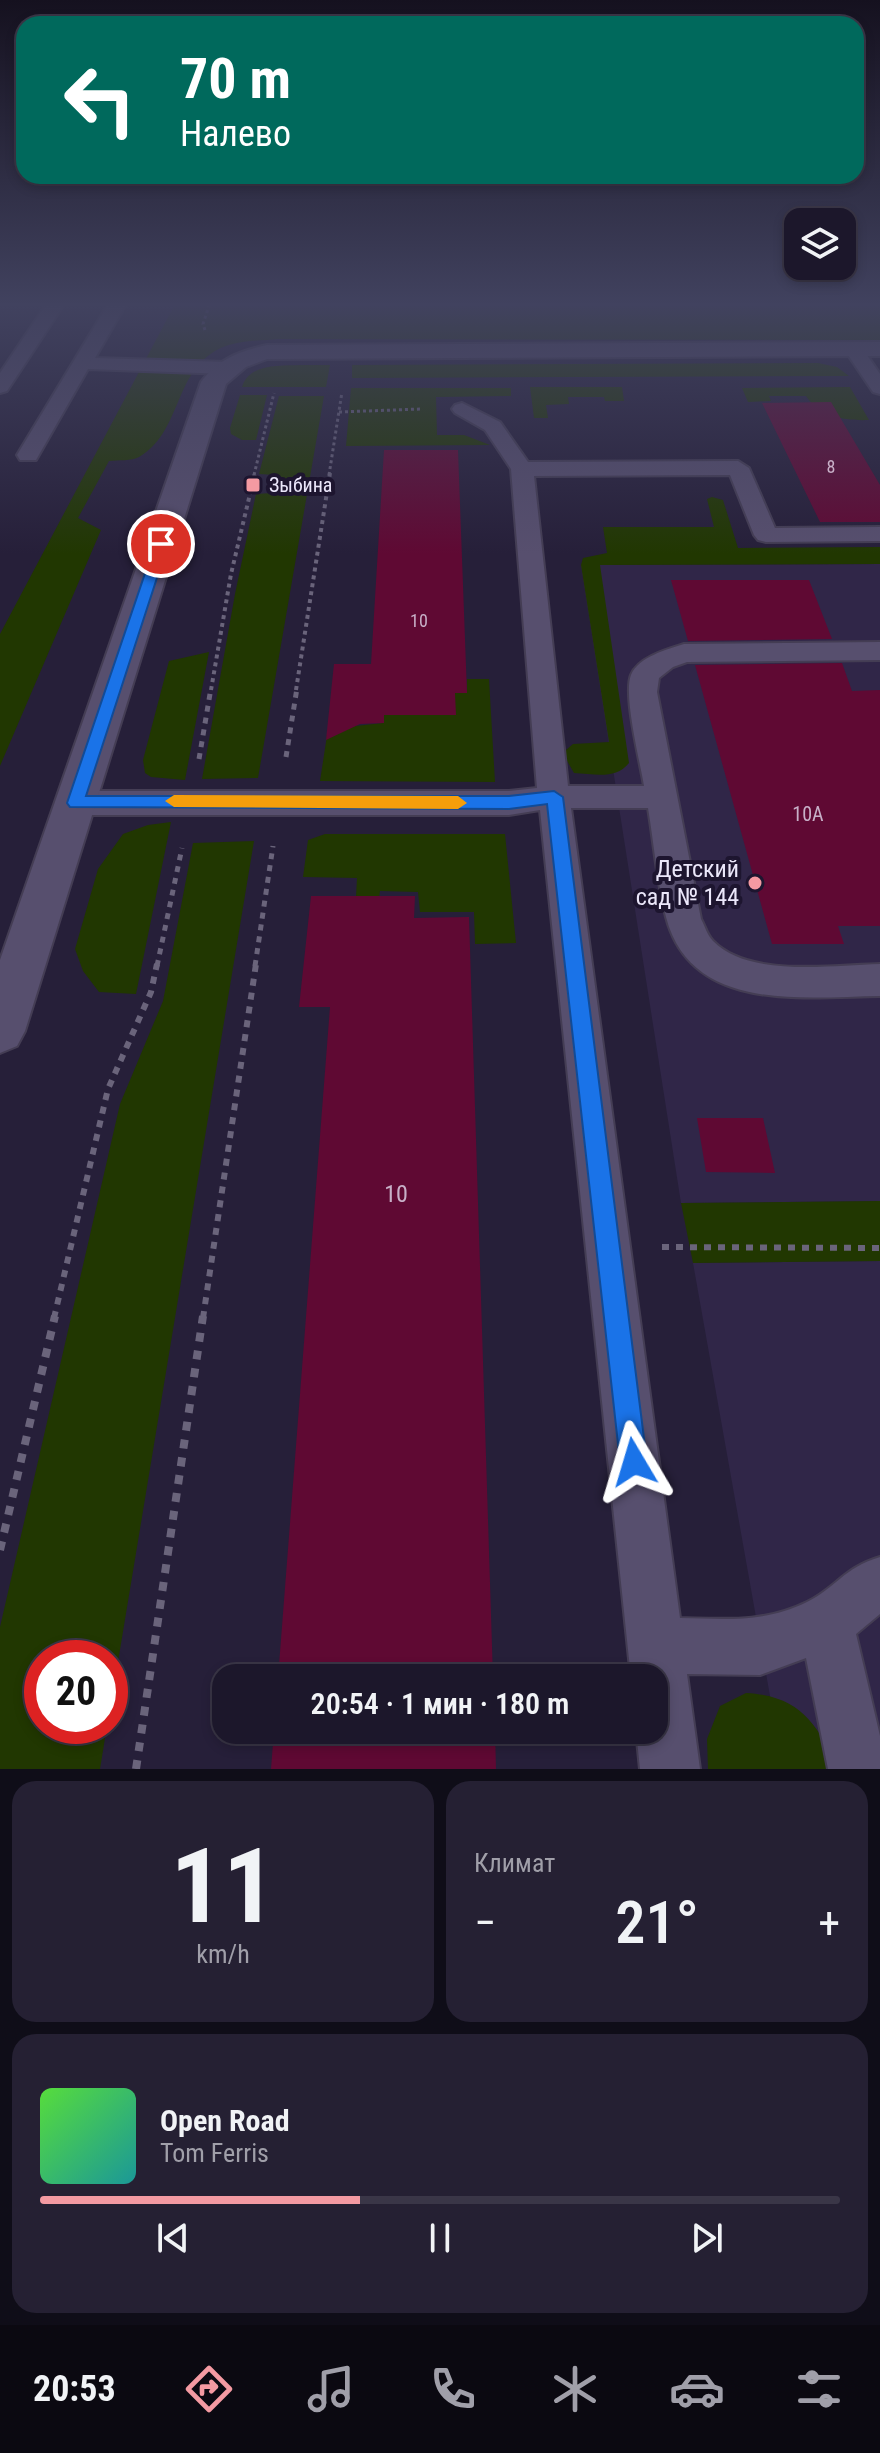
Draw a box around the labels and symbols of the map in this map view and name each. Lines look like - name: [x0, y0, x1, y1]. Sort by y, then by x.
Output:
- house number: 8: [827, 456, 835, 477]
- place label: Зыбина: [269, 473, 332, 497]
- marker: Зыбина: [244, 476, 262, 494]
- pin: [127, 510, 195, 578]
- house number: 10: [410, 610, 428, 631]
- house number: 10А: [792, 802, 824, 826]
- place label: Детский сад № 144: [636, 855, 739, 911]
- marker: Детский сад № 144: [746, 874, 764, 892]
- house number: 10: [384, 1180, 408, 1208]
- position arrow: [592, 1420, 676, 1504]
- speed limit sign: 20: [24, 1640, 128, 1744]

